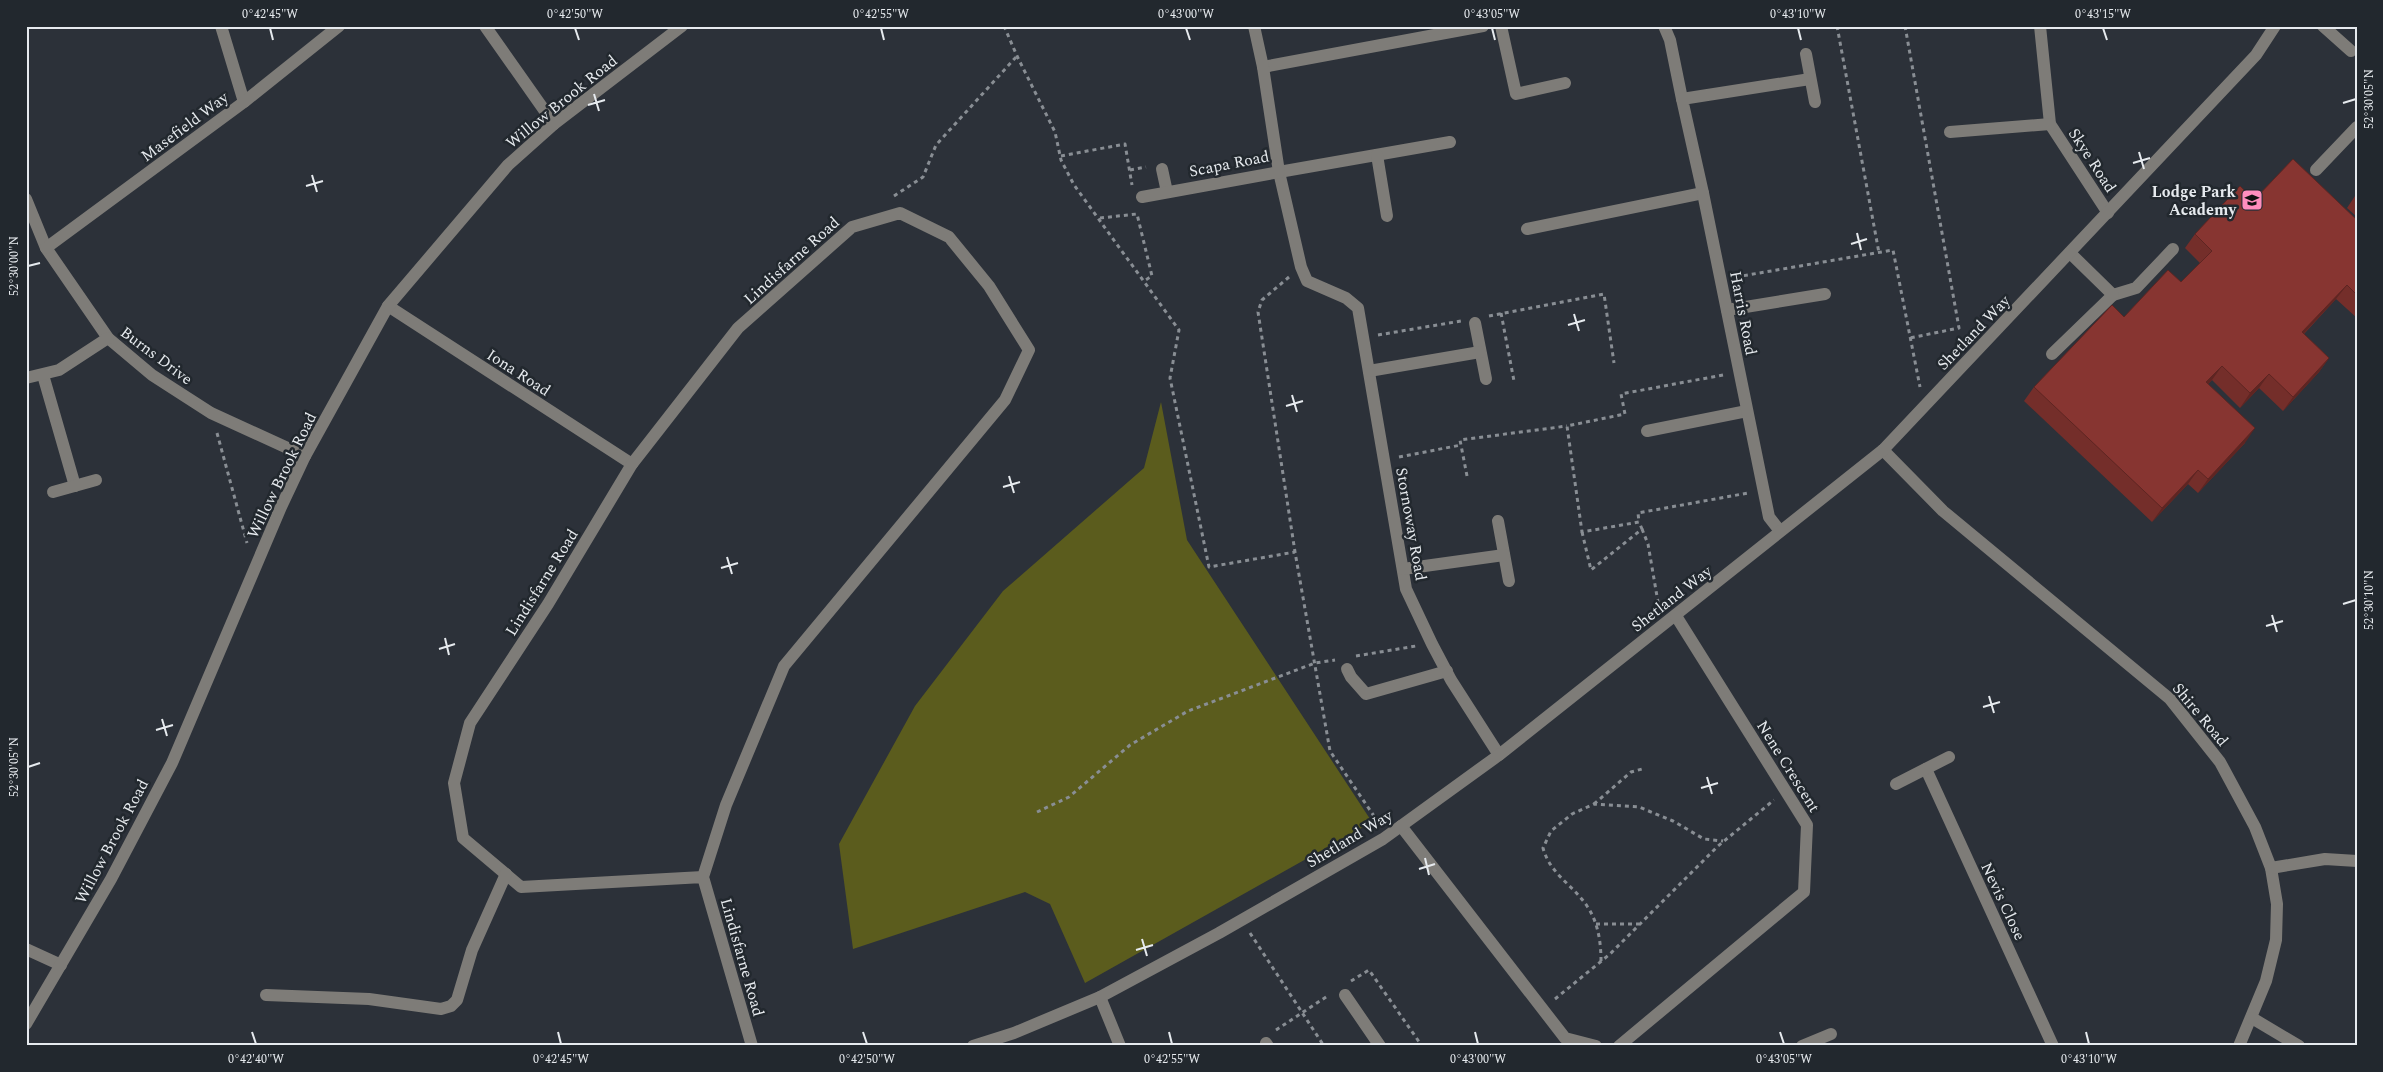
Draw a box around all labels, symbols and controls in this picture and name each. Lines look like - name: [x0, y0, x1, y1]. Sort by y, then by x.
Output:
- text: 0°42'45"W: [242, 5, 298, 24]
- text: 0°42'50"W: [547, 5, 603, 24]
- text: 0°42'55"W: [853, 5, 909, 24]
- text: 0°43'00"W: [1158, 5, 1214, 24]
- text: 0°43'05"W: [1464, 5, 1520, 24]
- text: 0°43'10"W: [1770, 5, 1826, 24]
- text: 0°43'15"W: [2075, 5, 2131, 24]
- street label: Willow Brook Road: [501, 49, 623, 154]
- text: 52°30'05"N: [2360, 69, 2379, 129]
- street label: Masefield Way: [136, 85, 235, 168]
- street label: Skye Road: [2062, 123, 2122, 198]
- street label: Scapa Road: [1187, 144, 1271, 184]
- place label: Lodge Park Academy: [2151, 180, 2237, 222]
- school or university icon: Lodge Park Academy: [2240, 188, 2264, 212]
- street label: Lindisfarne Road: [738, 211, 845, 311]
- text: 52°30'00"N: [5, 236, 24, 296]
- street label: Harris Road: [1723, 269, 1763, 357]
- street label: Shetland Way: [1931, 289, 2017, 376]
- street label: Burns Drive: [115, 321, 198, 391]
- street label: Iona Road: [482, 343, 555, 403]
- street label: Willow Brook Road: [241, 408, 323, 543]
- street label: Stornoway Road: [1389, 466, 1433, 583]
- street label: Lindisfarne Road: [499, 524, 584, 641]
- street label: Shetland Way: [1626, 559, 1718, 638]
- text: 52°30'10"N: [2360, 570, 2379, 630]
- street label: Shire Road: [2166, 677, 2234, 752]
- street label: Nene Crescent: [1750, 716, 1826, 818]
- text: 52°30'05"N: [5, 737, 24, 797]
- street label: Willow Brook Road: [69, 775, 155, 908]
- street label: Shetland Way: [1302, 803, 1398, 874]
- street label: Nevis Close: [1975, 858, 2032, 944]
- street label: Lindisfarne Road: [714, 895, 770, 1019]
- text: 0°42'40"W: [228, 1050, 284, 1069]
- text: 0°42'45"W: [533, 1050, 589, 1069]
- text: 0°42'50"W: [839, 1050, 895, 1069]
- text: 0°42'55"W: [1144, 1050, 1200, 1069]
- text: 0°43'00"W: [1450, 1050, 1506, 1069]
- text: 0°43'05"W: [1756, 1050, 1812, 1069]
- text: 0°43'10"W: [2061, 1050, 2117, 1069]

